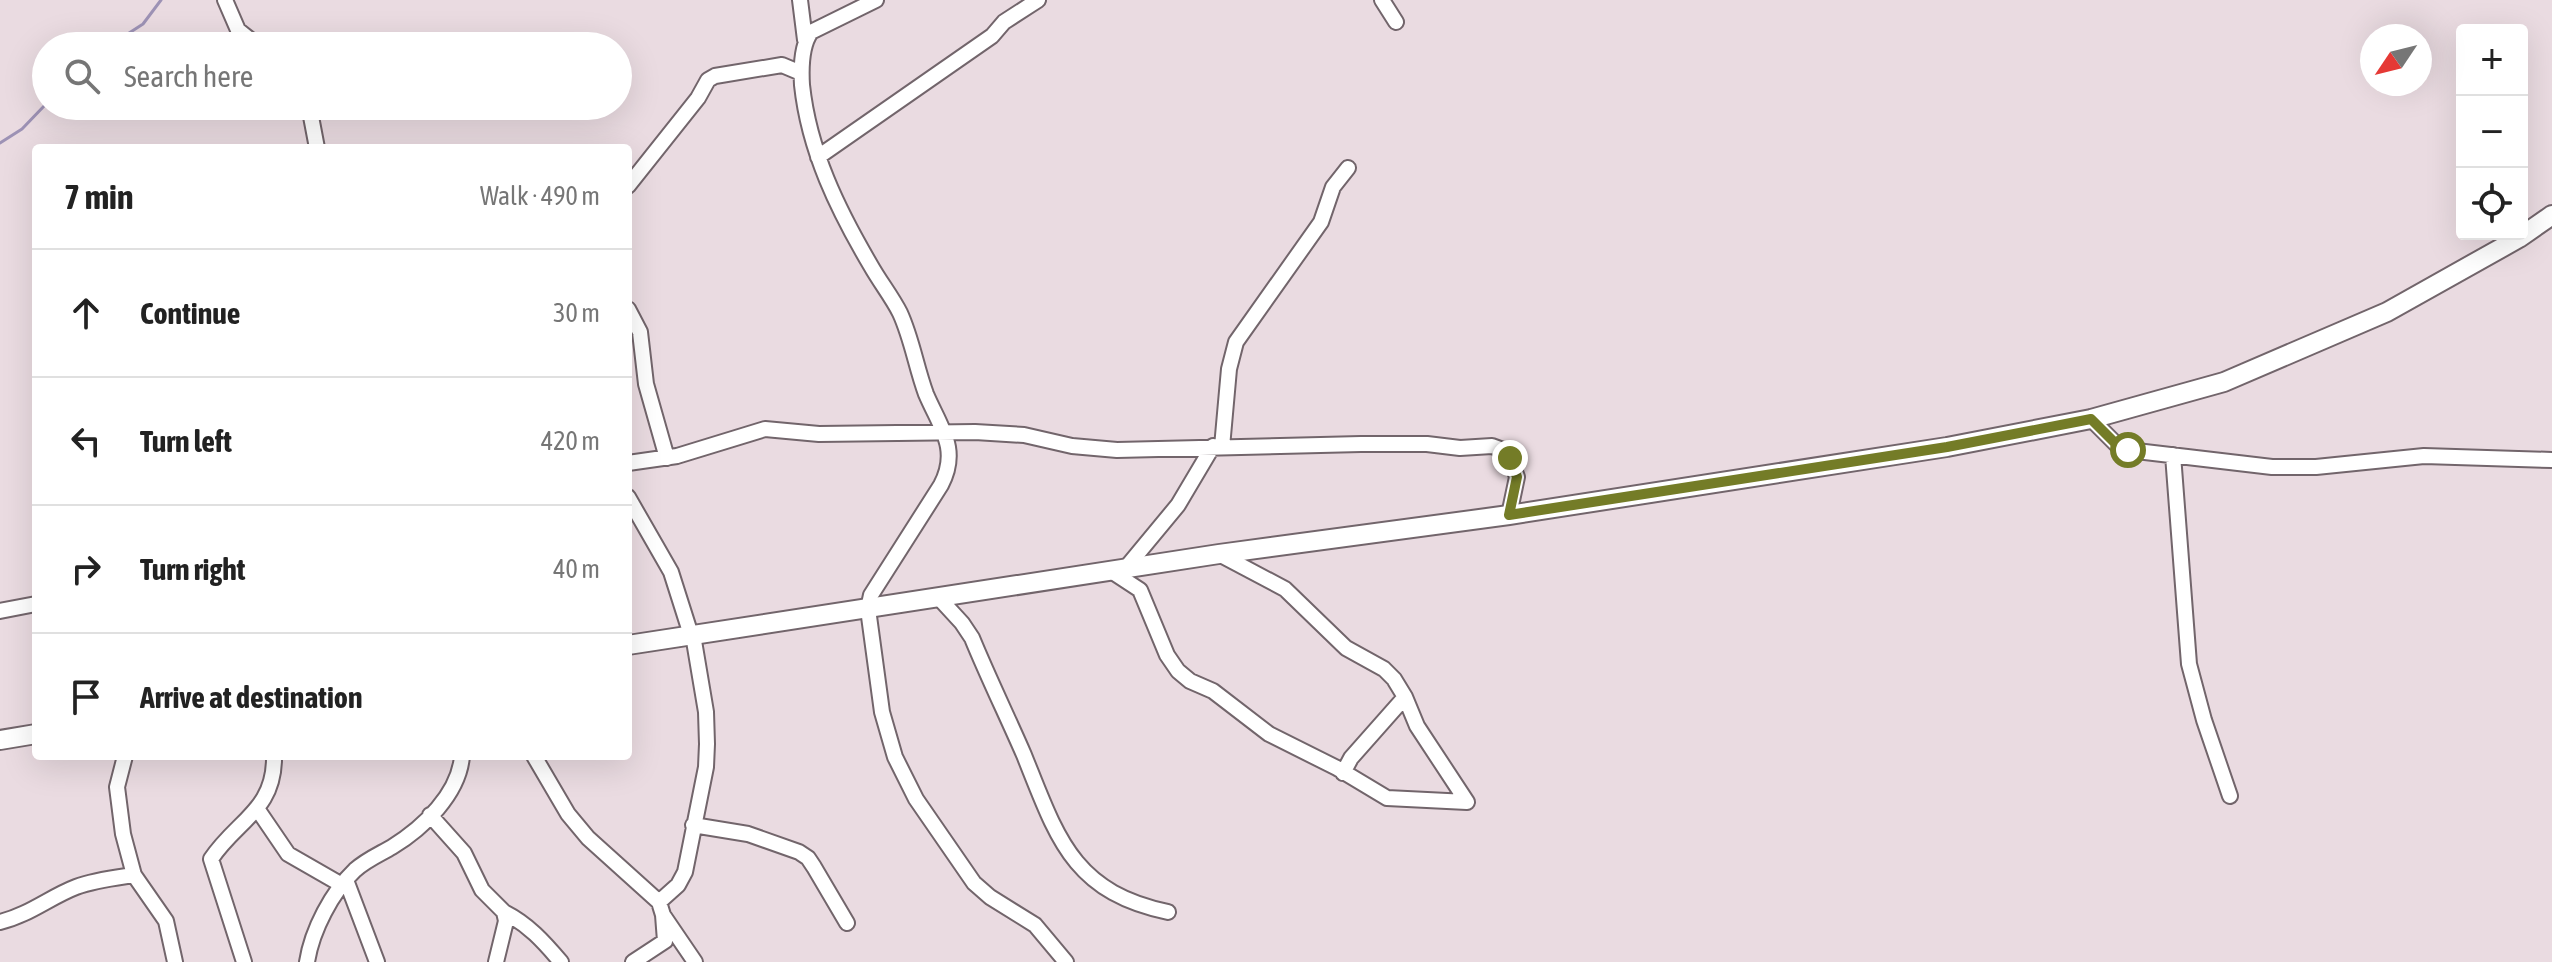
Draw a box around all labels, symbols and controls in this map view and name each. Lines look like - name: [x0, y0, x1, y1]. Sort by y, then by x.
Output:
- north arrow: [2360, 24, 2432, 96]
- map controls: [2456, 24, 2528, 240]
- button: +: [2456, 24, 2528, 96]
- search box: [32, 32, 632, 120]
- icon: search: [60, 54, 104, 98]
- text: Search here: [124, 59, 253, 93]
- button: −: [2456, 96, 2528, 168]
- button: locate: [2456, 168, 2528, 240]
- text: 7 min: [64, 177, 133, 216]
- text: Walk · 490 m: [480, 181, 600, 211]
- icon: ahead: [64, 291, 108, 335]
- text: Continue: [140, 296, 240, 330]
- text: 30 m: [553, 298, 600, 328]
- icon: left: [64, 419, 108, 463]
- text: Turn left: [140, 424, 232, 458]
- text: 420 m: [541, 426, 600, 456]
- route start: [2110, 432, 2146, 468]
- route end: [1492, 440, 1528, 476]
- icon: right: [64, 547, 108, 591]
- text: Turn right: [140, 552, 246, 586]
- text: 40 m: [553, 554, 600, 584]
- icon: arrive: [64, 675, 108, 719]
- text: Arrive at destination: [140, 680, 362, 714]

